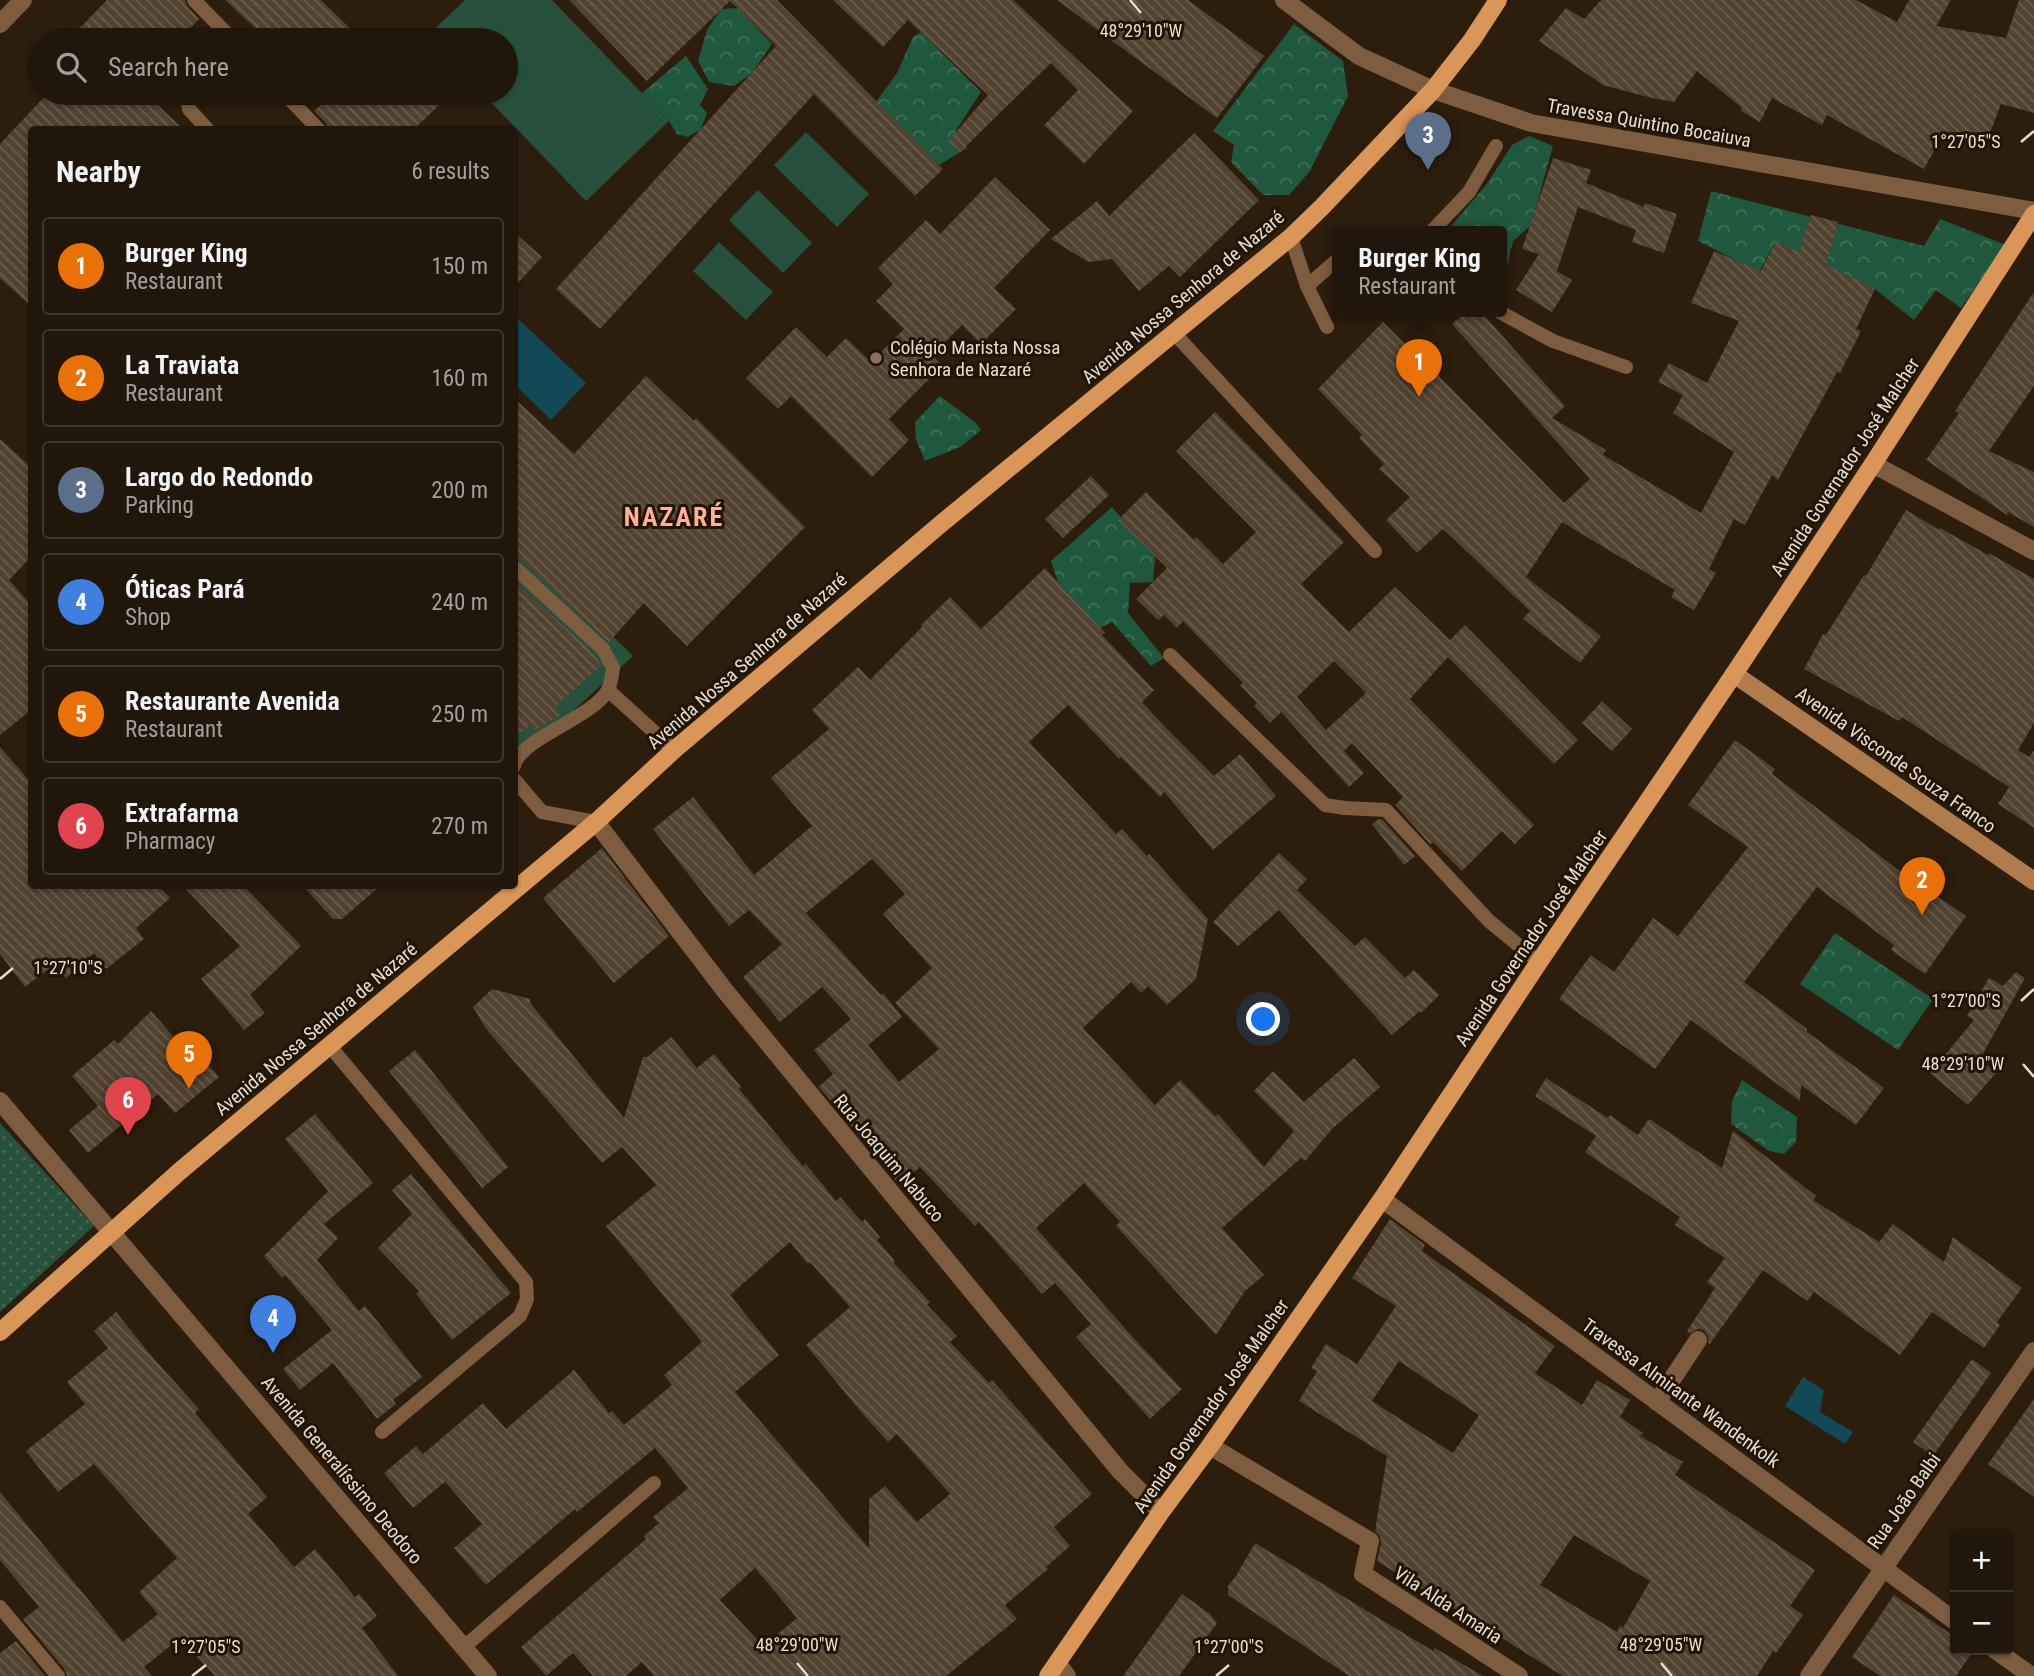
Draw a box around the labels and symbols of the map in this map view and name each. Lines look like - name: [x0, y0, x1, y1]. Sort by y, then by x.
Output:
- text: 48°29'10"W: [1100, 20, 1183, 41]
- street label: Travessa Quintino Bocaiuva: [1545, 94, 1753, 152]
- pin: 3: [1405, 112, 1451, 170]
- text: 1°27'05"S: [1931, 131, 2001, 152]
- street label: Avenida Nossa Senhora de Nazaré: [1077, 206, 1289, 388]
- place label: Colégio Marista Nossa Senhora de Nazaré: [890, 336, 1060, 381]
- pin: 1: [1396, 339, 1442, 397]
- marker: Colégio Marista Nossa Senhora de Nazaré: [868, 350, 884, 366]
- street label: Avenida Governador José Malcher: [1766, 353, 1924, 580]
- district label: NAZARÉ: [624, 502, 724, 532]
- street label: Avenida Nossa Senhora de Nazaré: [642, 568, 852, 754]
- street label: Avenida Visconde Souza Franco: [1791, 682, 2001, 838]
- street label: Avenida Governador José Malcher: [1450, 825, 1612, 1050]
- pin: 2: [1899, 857, 1945, 915]
- street label: Avenida Nossa Senhora de Nazaré: [210, 938, 422, 1120]
- text: 1°27'10"S: [33, 957, 103, 978]
- text: 1°27'00"S: [1931, 990, 2001, 1011]
- your location: [1246, 1002, 1280, 1036]
- pin: 5: [166, 1031, 212, 1089]
- text: 48°29'10"W: [1922, 1053, 2005, 1074]
- pin: 6: [105, 1077, 151, 1135]
- street label: Rua Joaquim Nabuco: [829, 1089, 949, 1227]
- pin: 4: [250, 1295, 296, 1353]
- street label: Avenida Governador José Malcher: [1128, 1295, 1294, 1517]
- street label: Travessa Almirante Wandenkolk: [1578, 1313, 1785, 1473]
- street label: Avenida Generalíssimo Deodoro: [256, 1371, 428, 1569]
- street label: Rua João Balbi: [1862, 1449, 1946, 1553]
- street label: Vila Alda Amaria: [1389, 1561, 1507, 1649]
- text: 48°29'00"W: [756, 1634, 839, 1655]
- text: 48°29'05"W: [1620, 1634, 1703, 1655]
- text: 1°27'05"S: [171, 1636, 241, 1657]
- text: 1°27'00"S: [1194, 1636, 1264, 1657]

